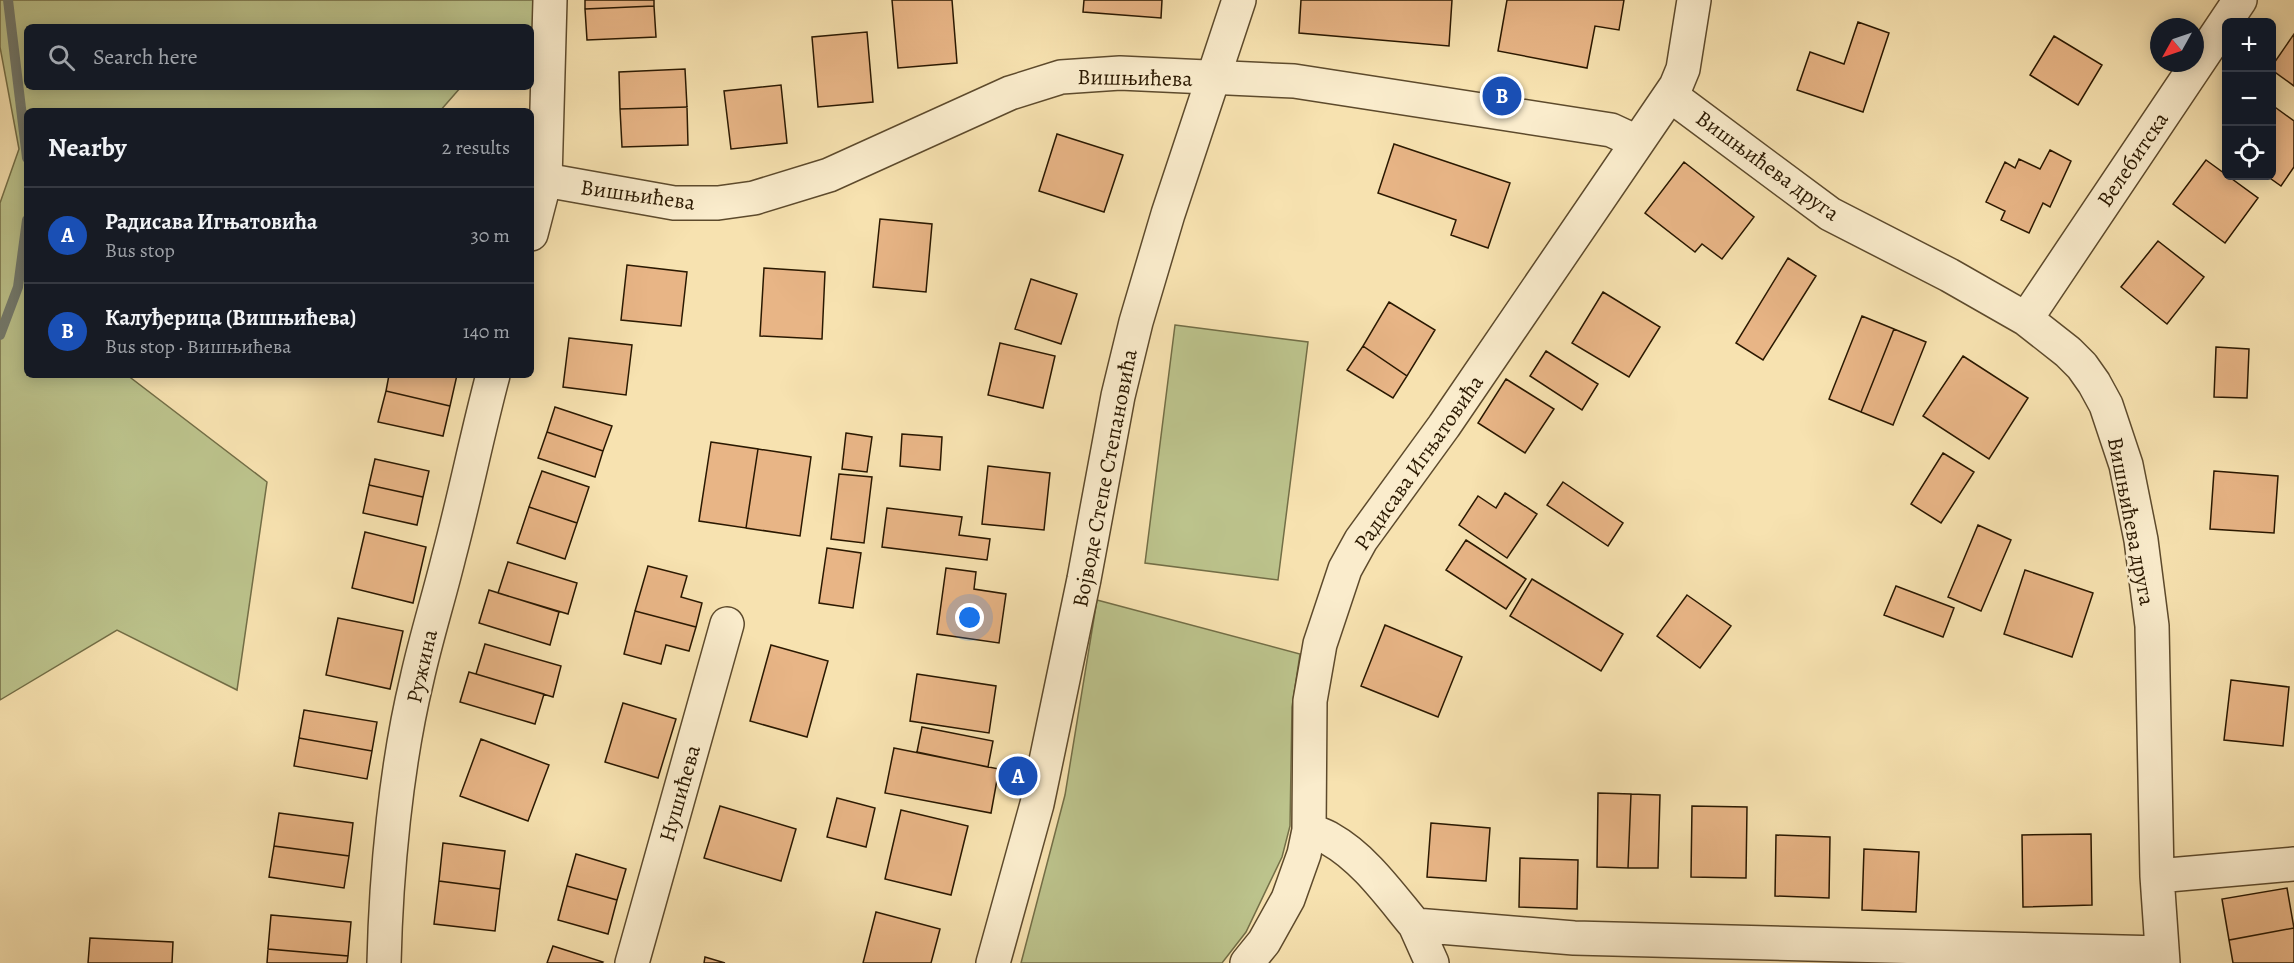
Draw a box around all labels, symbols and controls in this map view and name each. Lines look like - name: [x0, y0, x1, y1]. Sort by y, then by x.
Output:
- north arrow: [2150, 18, 2204, 72]
- map controls: [2222, 18, 2276, 180]
- button: +: [2222, 18, 2276, 72]
- search box: [24, 24, 534, 90]
- icon: search: [45, 41, 78, 74]
- text: Search here: [93, 42, 198, 72]
- street label: Вишњићева: [1077, 62, 1194, 94]
- button: −: [2222, 72, 2276, 126]
- pin: B: [1482, 74, 1522, 118]
- street label: Вишњићева друга: [1689, 103, 1846, 229]
- street label: Велебитска: [2090, 105, 2176, 213]
- button: locate: [2222, 126, 2276, 180]
- text: Nearby: [48, 130, 127, 165]
- text: 2 results: [442, 134, 510, 161]
- street label: Вишњићева: [579, 172, 698, 218]
- text: Радисава Игњатовића: [105, 207, 317, 237]
- text: A: [61, 222, 74, 249]
- text: 30 m: [470, 222, 510, 249]
- text: Bus stop: [105, 237, 175, 264]
- text: Калуђерица (Вишњићева): [105, 303, 356, 333]
- text: B: [61, 318, 74, 345]
- text: 140 m: [463, 318, 510, 345]
- text: Bus stop · Вишњићева: [105, 333, 292, 360]
- street label: Војводе Степе Степановића: [1065, 346, 1145, 610]
- street label: Радисава Игњатовића: [1347, 368, 1491, 556]
- street label: Вишњићева друга: [2100, 434, 2162, 609]
- your location: [955, 603, 984, 632]
- street label: Ружина: [399, 626, 445, 706]
- street label: Нушићева: [652, 741, 708, 845]
- pin: A: [998, 754, 1038, 798]

